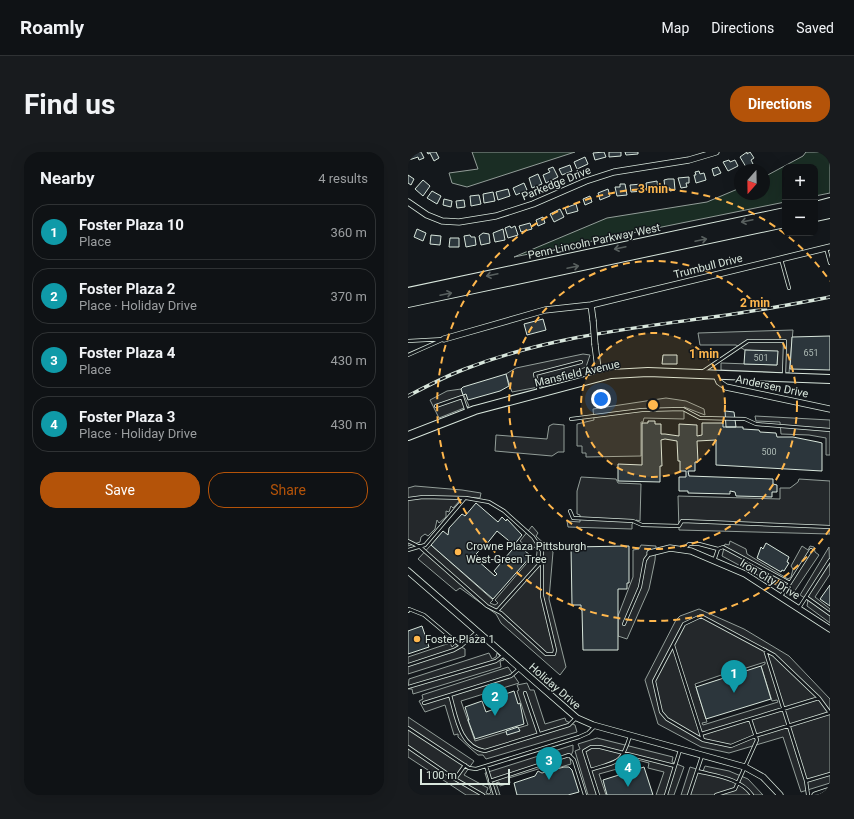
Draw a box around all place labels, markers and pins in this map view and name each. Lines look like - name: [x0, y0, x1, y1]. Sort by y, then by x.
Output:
- centre of rings: [646, 398, 660, 412]
- place label: Crowne Plaza Pittsburgh West-Green Tree: [466, 540, 586, 566]
- marker: Crowne Plaza Pittsburgh West-Green Tree: [453, 547, 463, 557]
- place label: Foster Plaza 1: [425, 633, 495, 646]
- marker: Foster Plaza 1: [412, 634, 422, 644]
- pin: 1: [721, 660, 747, 693]
- pin: 2: [482, 683, 508, 716]
- pin: 3: [536, 747, 562, 780]
- pin: 4: [615, 754, 641, 787]

